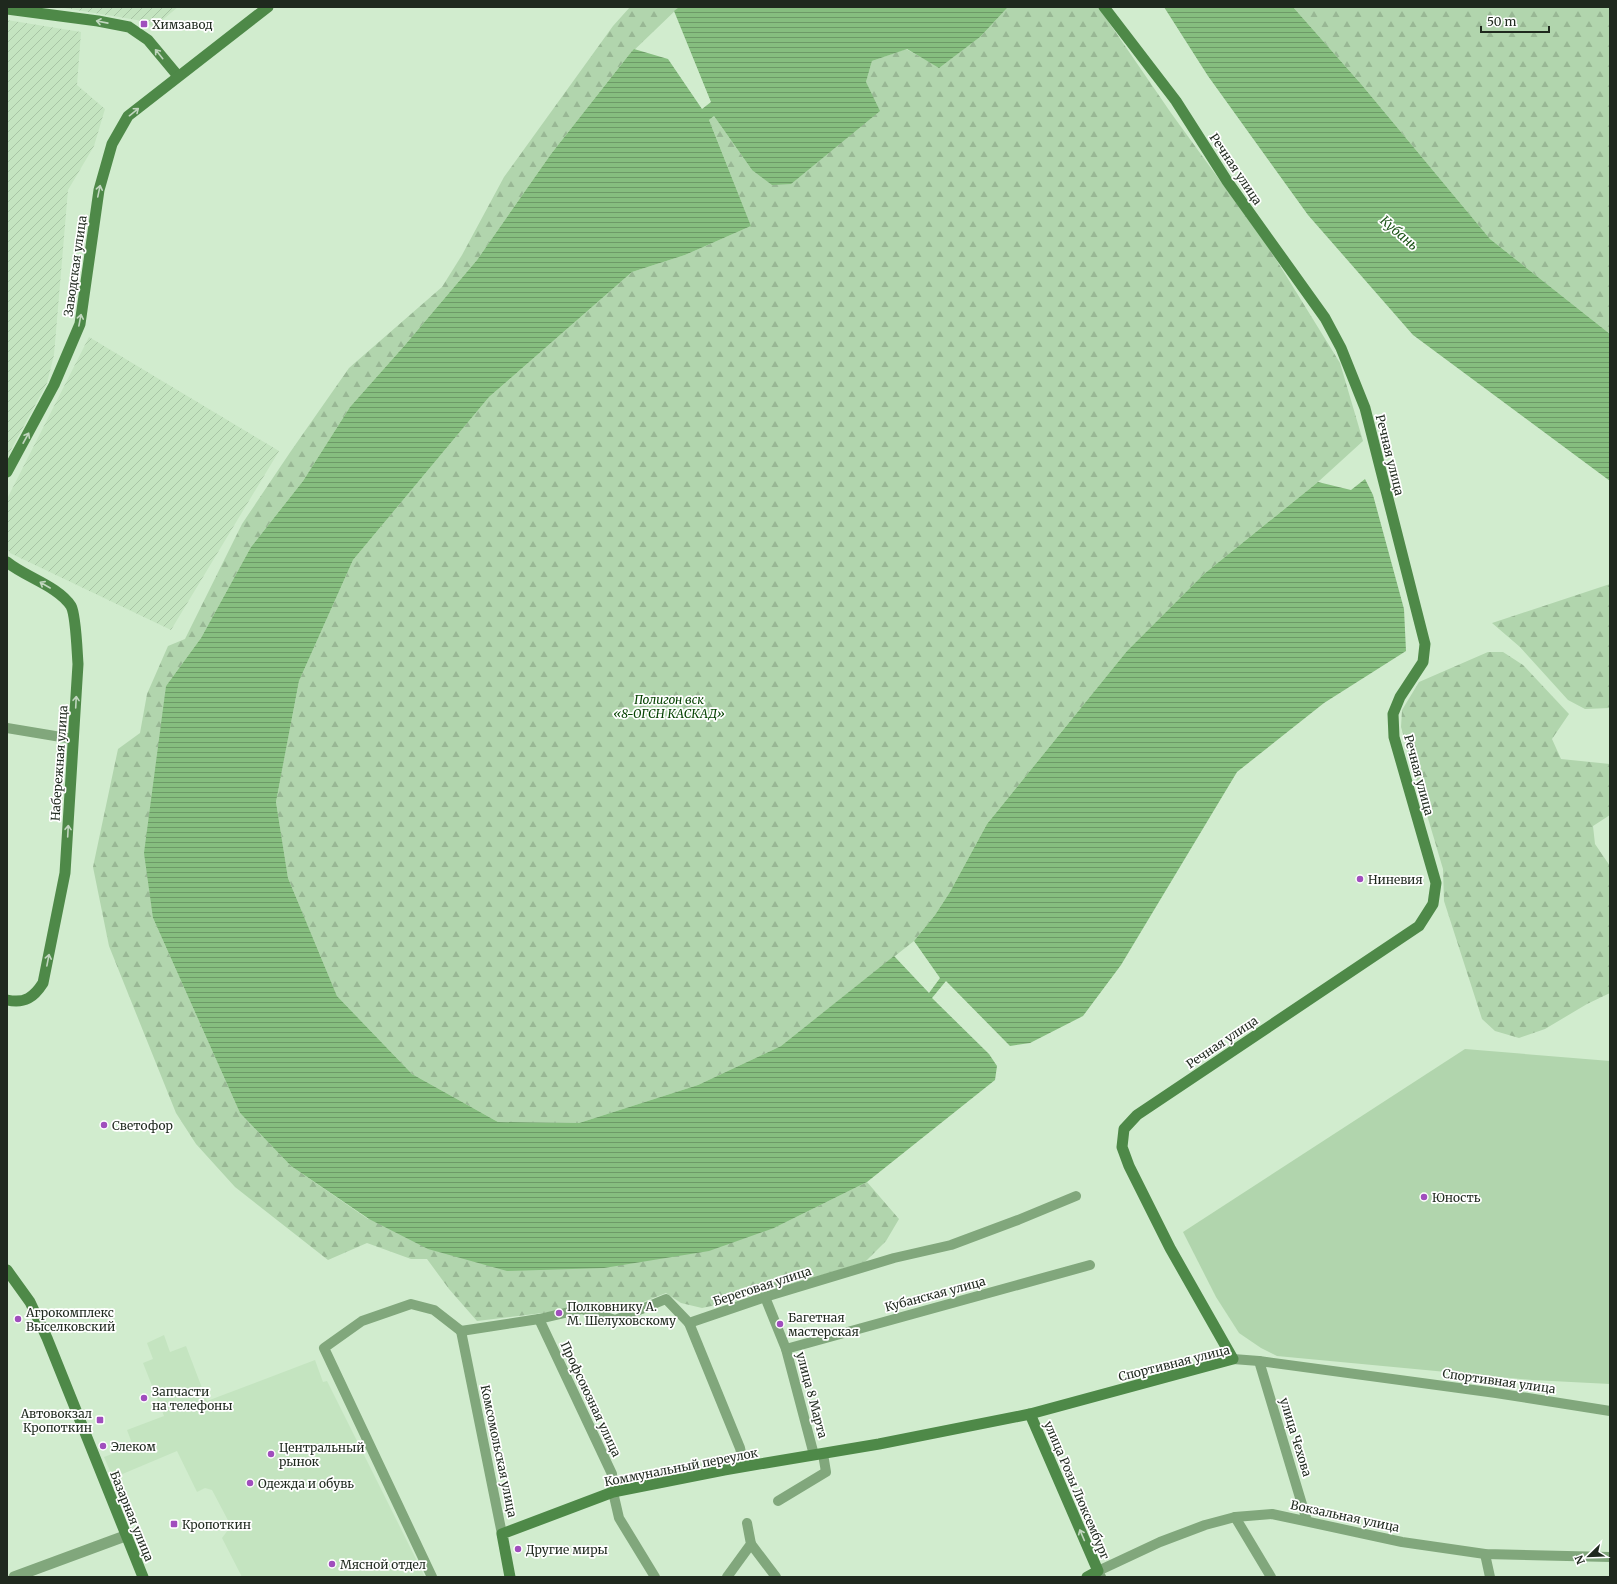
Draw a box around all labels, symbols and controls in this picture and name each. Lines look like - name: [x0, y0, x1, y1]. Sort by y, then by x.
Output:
- scale bar: [1481, 8, 1549, 34]
- text: 50 m: [1487, 14, 1516, 29]
- one-way arrow: [96, 17, 109, 25]
- place label: Химзавод: [152, 17, 213, 32]
- marker: Химзавод: [139, 19, 149, 29]
- one-way arrow: [155, 48, 164, 59]
- one-way arrow: [128, 107, 139, 116]
- street label: Речная улица: [1207, 130, 1266, 208]
- one-way arrow: [96, 185, 104, 198]
- water label: Кубань: [1377, 212, 1421, 254]
- street label: Заводская улица: [60, 214, 90, 318]
- one-way arrow: [76, 314, 84, 327]
- street label: Речная улица: [1373, 413, 1407, 498]
- one-way arrow: [23, 432, 31, 444]
- one-way arrow: [39, 581, 51, 589]
- park label: Полигон вск «8-ОГСН КАСКАД»: [613, 692, 725, 721]
- one-way arrow: [72, 696, 80, 709]
- street label: Набережная улица: [47, 704, 71, 821]
- street label: Речная улица: [1401, 733, 1437, 818]
- one-way arrow: [64, 825, 71, 838]
- place label: Ниневия: [1368, 872, 1423, 887]
- marker: Ниневия: [1355, 874, 1365, 884]
- one-way arrow: [44, 954, 52, 967]
- street label: Речная улица: [1183, 1012, 1261, 1071]
- place label: Светофор: [112, 1118, 173, 1133]
- marker: Светофор: [99, 1120, 109, 1130]
- place label: Юность: [1432, 1190, 1481, 1205]
- marker: Юность: [1419, 1192, 1429, 1202]
- street label: Береговая улица: [711, 1263, 814, 1309]
- street label: Кубанская улица: [883, 1273, 987, 1315]
- place label: Полковнику А. М. Шелуховскому: [567, 1299, 676, 1328]
- place label: Агрокомплекс Выселковский: [25, 1305, 115, 1334]
- marker: Полковнику А. М. Шелуховскому: [554, 1308, 564, 1318]
- place label: Багетная мастерская: [788, 1310, 859, 1339]
- marker: Агрокомплекс Выселковский: [13, 1314, 23, 1324]
- marker: Багетная мастерская: [775, 1319, 785, 1329]
- street label: Профсоюзная улица: [558, 1339, 625, 1460]
- street label: Спортивная улица: [1117, 1342, 1232, 1384]
- street label: улица 8 Марта: [793, 1350, 831, 1440]
- street label: Спортивная улица: [1441, 1366, 1557, 1396]
- street label: Комсомольская улица: [478, 1383, 520, 1519]
- place label: Запчасти на телефоны: [152, 1384, 233, 1413]
- marker: Запчасти на телефоны: [139, 1393, 149, 1403]
- street label: улица Чехова: [1277, 1396, 1315, 1479]
- place label: Автовокзал Кропоткин: [20, 1406, 92, 1435]
- marker: Автовокзал Кропоткин: [95, 1415, 105, 1425]
- street label: улица Розы Люксембург: [1041, 1418, 1113, 1562]
- place label: Элеком: [111, 1439, 156, 1454]
- place label: Центральный рынок: [279, 1440, 365, 1469]
- marker: Элеком: [98, 1441, 108, 1451]
- street label: Коммунальный переулок: [603, 1445, 759, 1489]
- marker: Центральный рынок: [266, 1449, 276, 1459]
- street label: Базарная улица: [107, 1469, 157, 1564]
- place label: Одежда и обувь: [258, 1476, 354, 1491]
- marker: Одежда и обувь: [245, 1478, 255, 1488]
- street label: Вокзальная улица: [1289, 1497, 1401, 1535]
- place label: Кропоткин: [182, 1517, 251, 1532]
- marker: Кропоткин: [169, 1519, 179, 1529]
- one-way arrow: [1078, 1529, 1086, 1541]
- north arrow: [1569, 1536, 1609, 1576]
- place label: Другие миры: [526, 1542, 608, 1557]
- marker: Другие миры: [513, 1544, 523, 1554]
- text: N: [1572, 1553, 1588, 1567]
- place label: Мясной отдел: [340, 1557, 426, 1572]
- marker: Мясной отдел: [327, 1559, 337, 1569]

